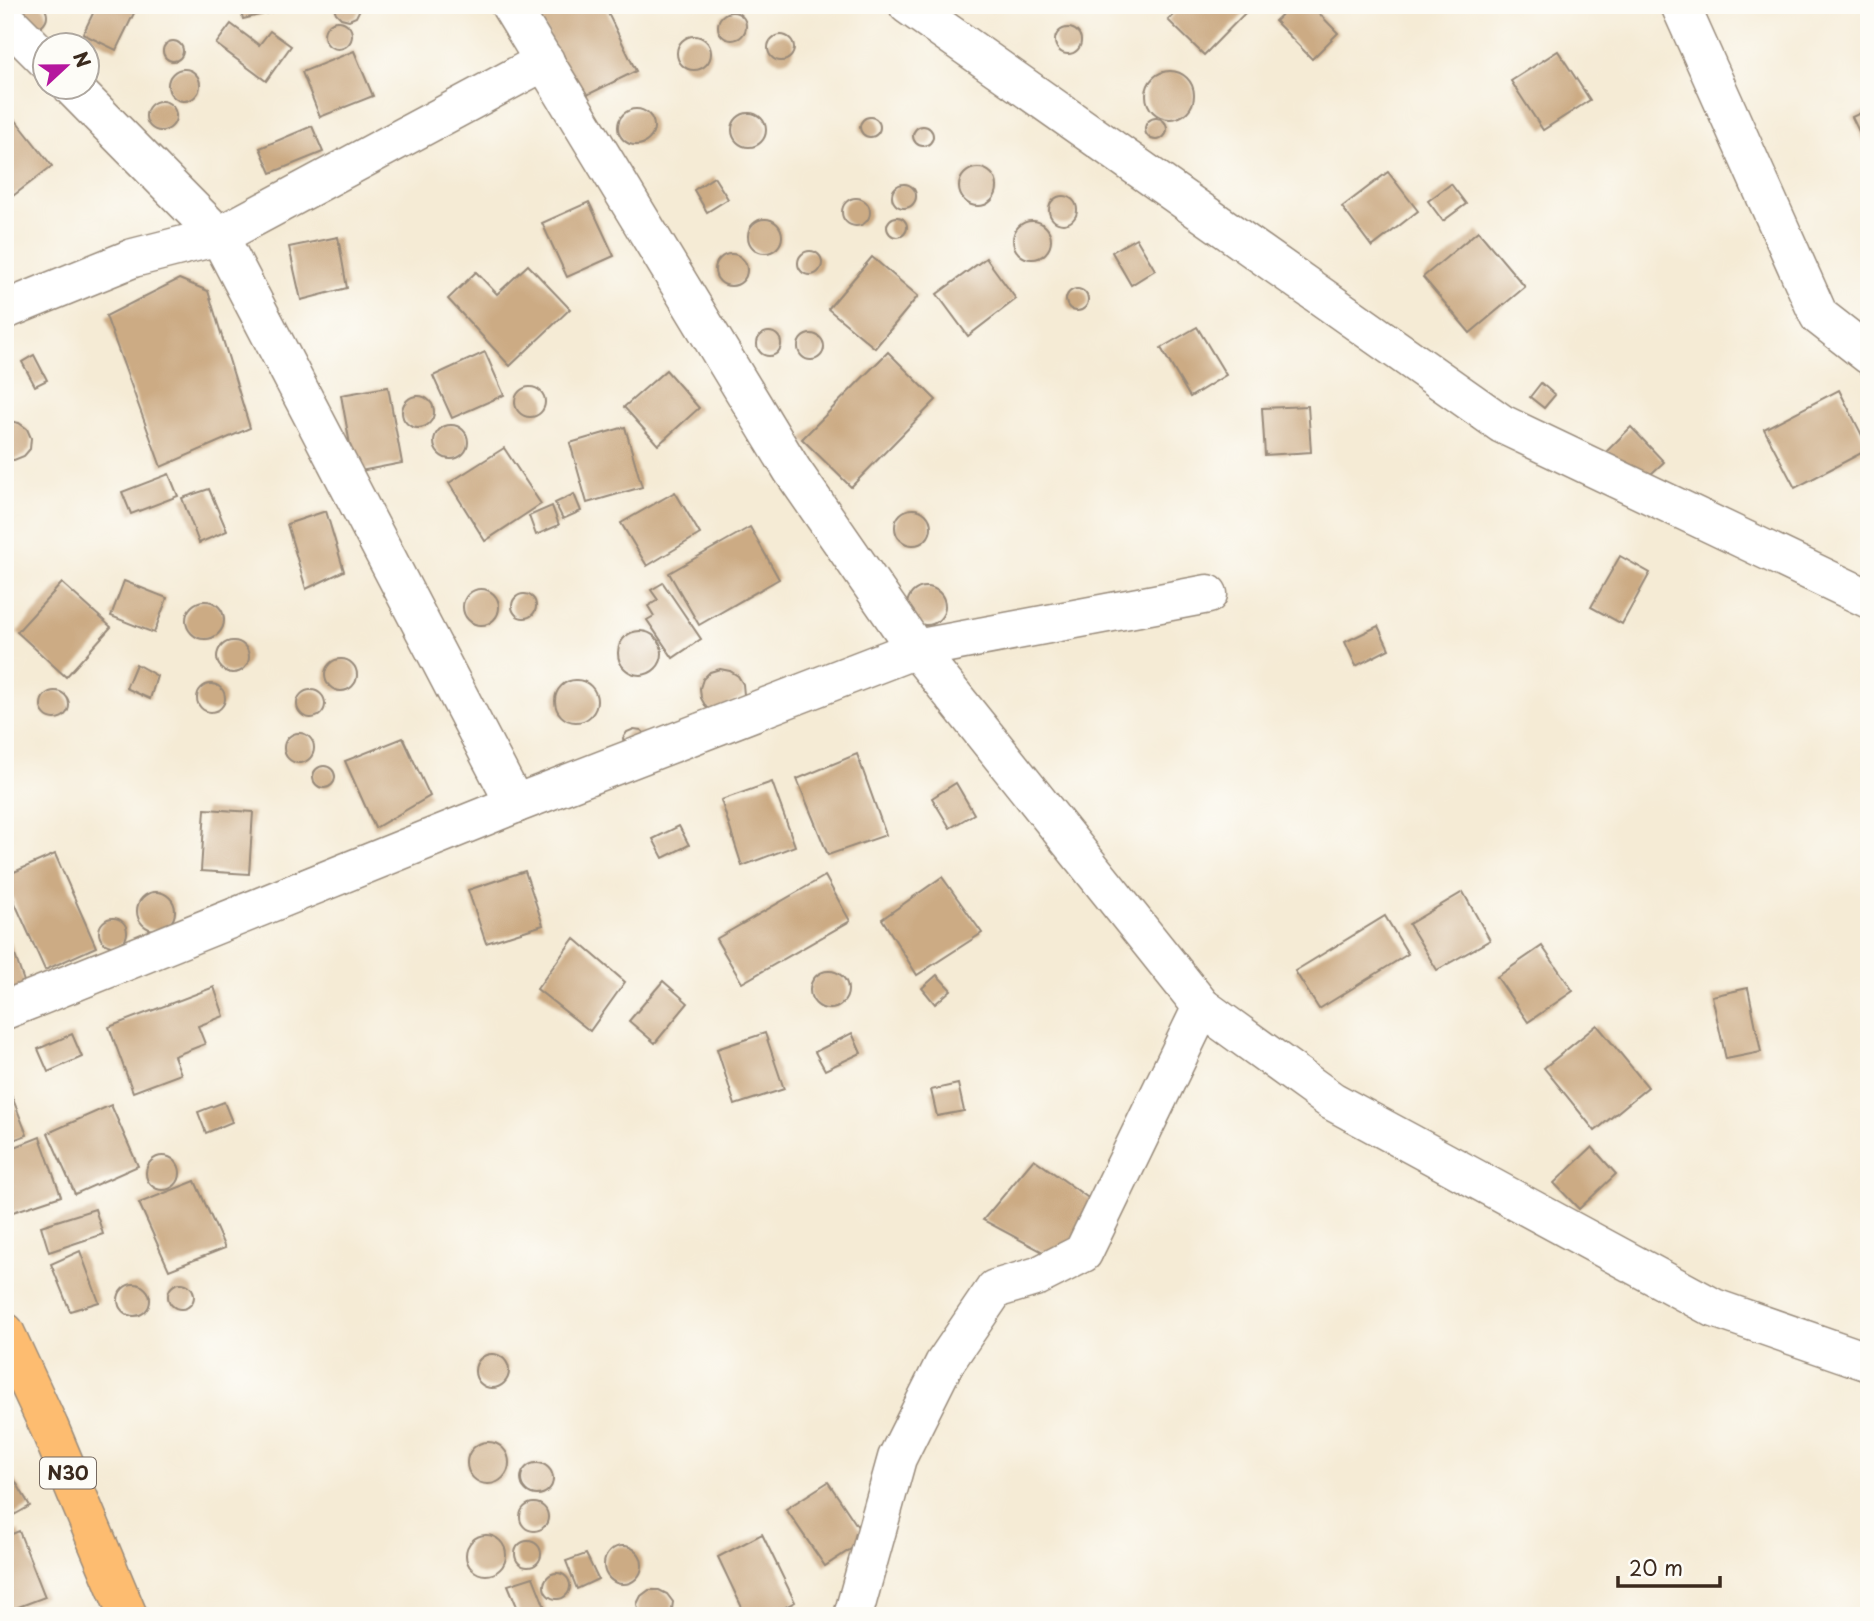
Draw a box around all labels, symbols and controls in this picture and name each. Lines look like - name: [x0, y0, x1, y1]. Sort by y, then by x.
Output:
- north arrow: [32, 32, 102, 102]
- text: N: [67, 47, 98, 71]
- road number: N30: [40, 1457, 96, 1488]
- scale bar: [1618, 1544, 1720, 1588]
- text: 20 m: [1629, 1551, 1683, 1583]

